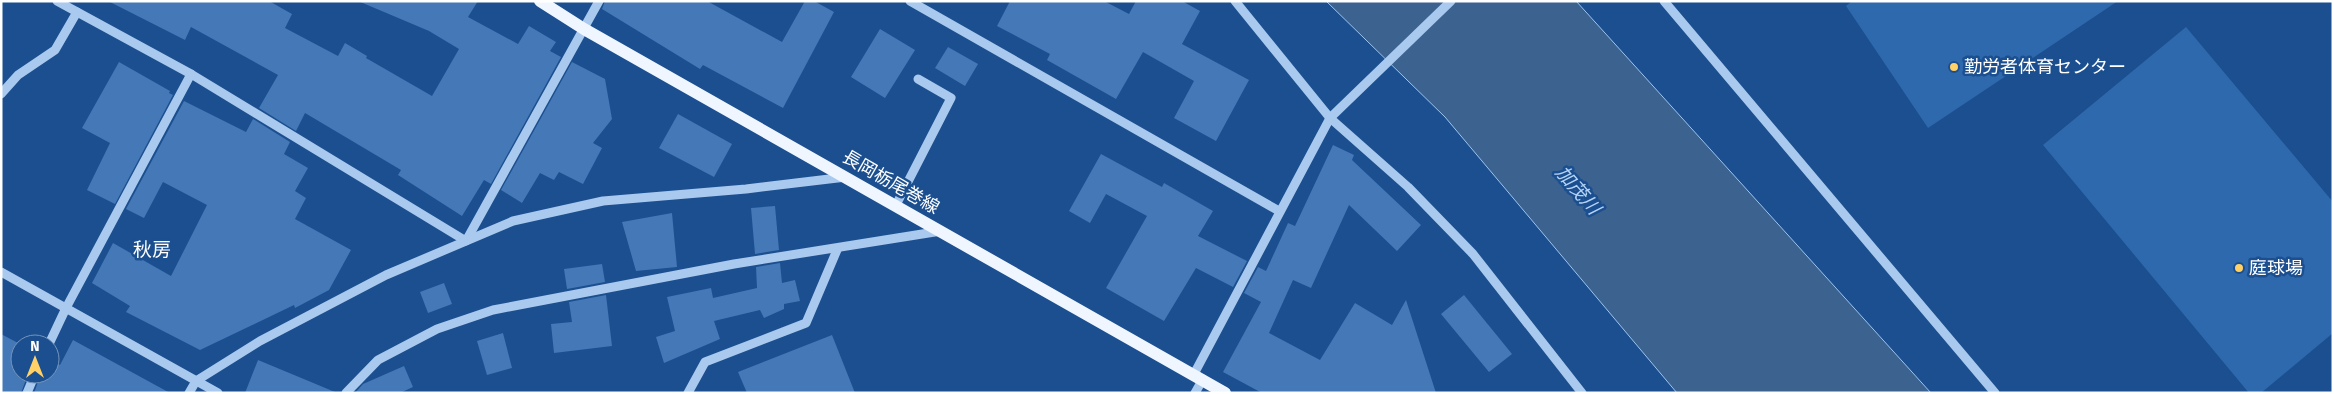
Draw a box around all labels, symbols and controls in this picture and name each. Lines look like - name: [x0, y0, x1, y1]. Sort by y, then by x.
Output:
- place label: 勤労者体育センター: [1964, 56, 2126, 78]
- marker: 勤労者体育センター: [1948, 61, 1960, 73]
- street label: 長岡栃尾巻線: [839, 145, 943, 219]
- water label: 加茂川: [1551, 161, 1607, 221]
- district label: 秋房: [133, 238, 171, 261]
- place label: 庭球場: [2249, 257, 2303, 279]
- marker: 庭球場: [2233, 262, 2245, 274]
- north arrow: [10, 334, 60, 384]
- text: N: [30, 338, 40, 355]

